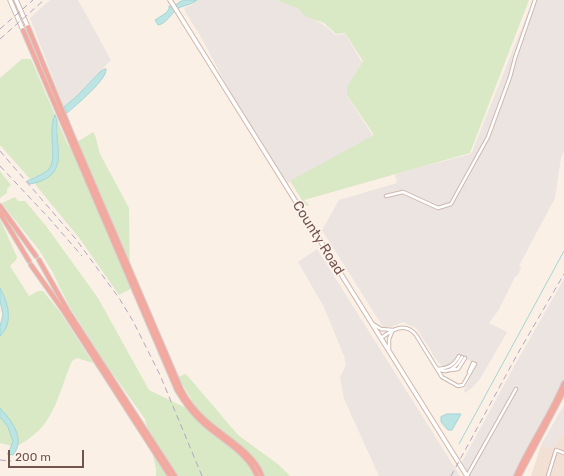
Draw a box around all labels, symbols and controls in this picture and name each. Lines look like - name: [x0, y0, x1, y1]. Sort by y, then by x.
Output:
- street label: County Road: [289, 198, 347, 278]
- scale bar: [10, 442, 86, 468]
- text: 200 m: [15, 450, 51, 464]

